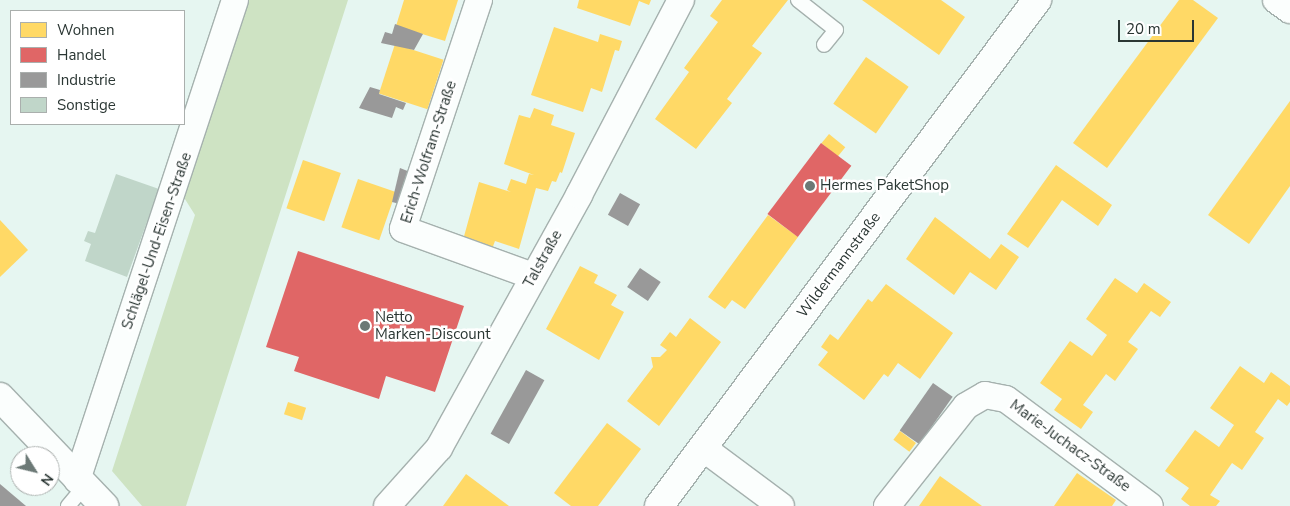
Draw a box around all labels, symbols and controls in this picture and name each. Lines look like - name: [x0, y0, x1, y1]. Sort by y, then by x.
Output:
- legend: [10, 10, 185, 125]
- scale bar: [1120, 10, 1196, 42]
- text: 20 m: [1126, 19, 1161, 39]
- text: Wohnen: [57, 20, 115, 40]
- text: Handel: [57, 45, 106, 65]
- text: Industrie: [57, 70, 116, 90]
- street label: Erich-Wolfram-Straße: [397, 78, 461, 226]
- text: Sonstige: [57, 95, 116, 115]
- street label: Schlägel-Und-Eisen-Straße: [118, 150, 196, 332]
- place label: Hermes PaketShop: [820, 177, 949, 195]
- marker: Hermes PaketShop: [804, 180, 816, 192]
- street label: Wildermannstraße: [794, 209, 884, 321]
- street label: Talstraße: [520, 227, 566, 291]
- place label: Netto Marken-Discount: [375, 308, 490, 343]
- marker: Netto Marken-Discount: [359, 320, 371, 332]
- street label: Marie-Juchacz-Straße: [1006, 396, 1134, 496]
- north arrow: [10, 446, 60, 496]
- text: N: [36, 470, 58, 489]

